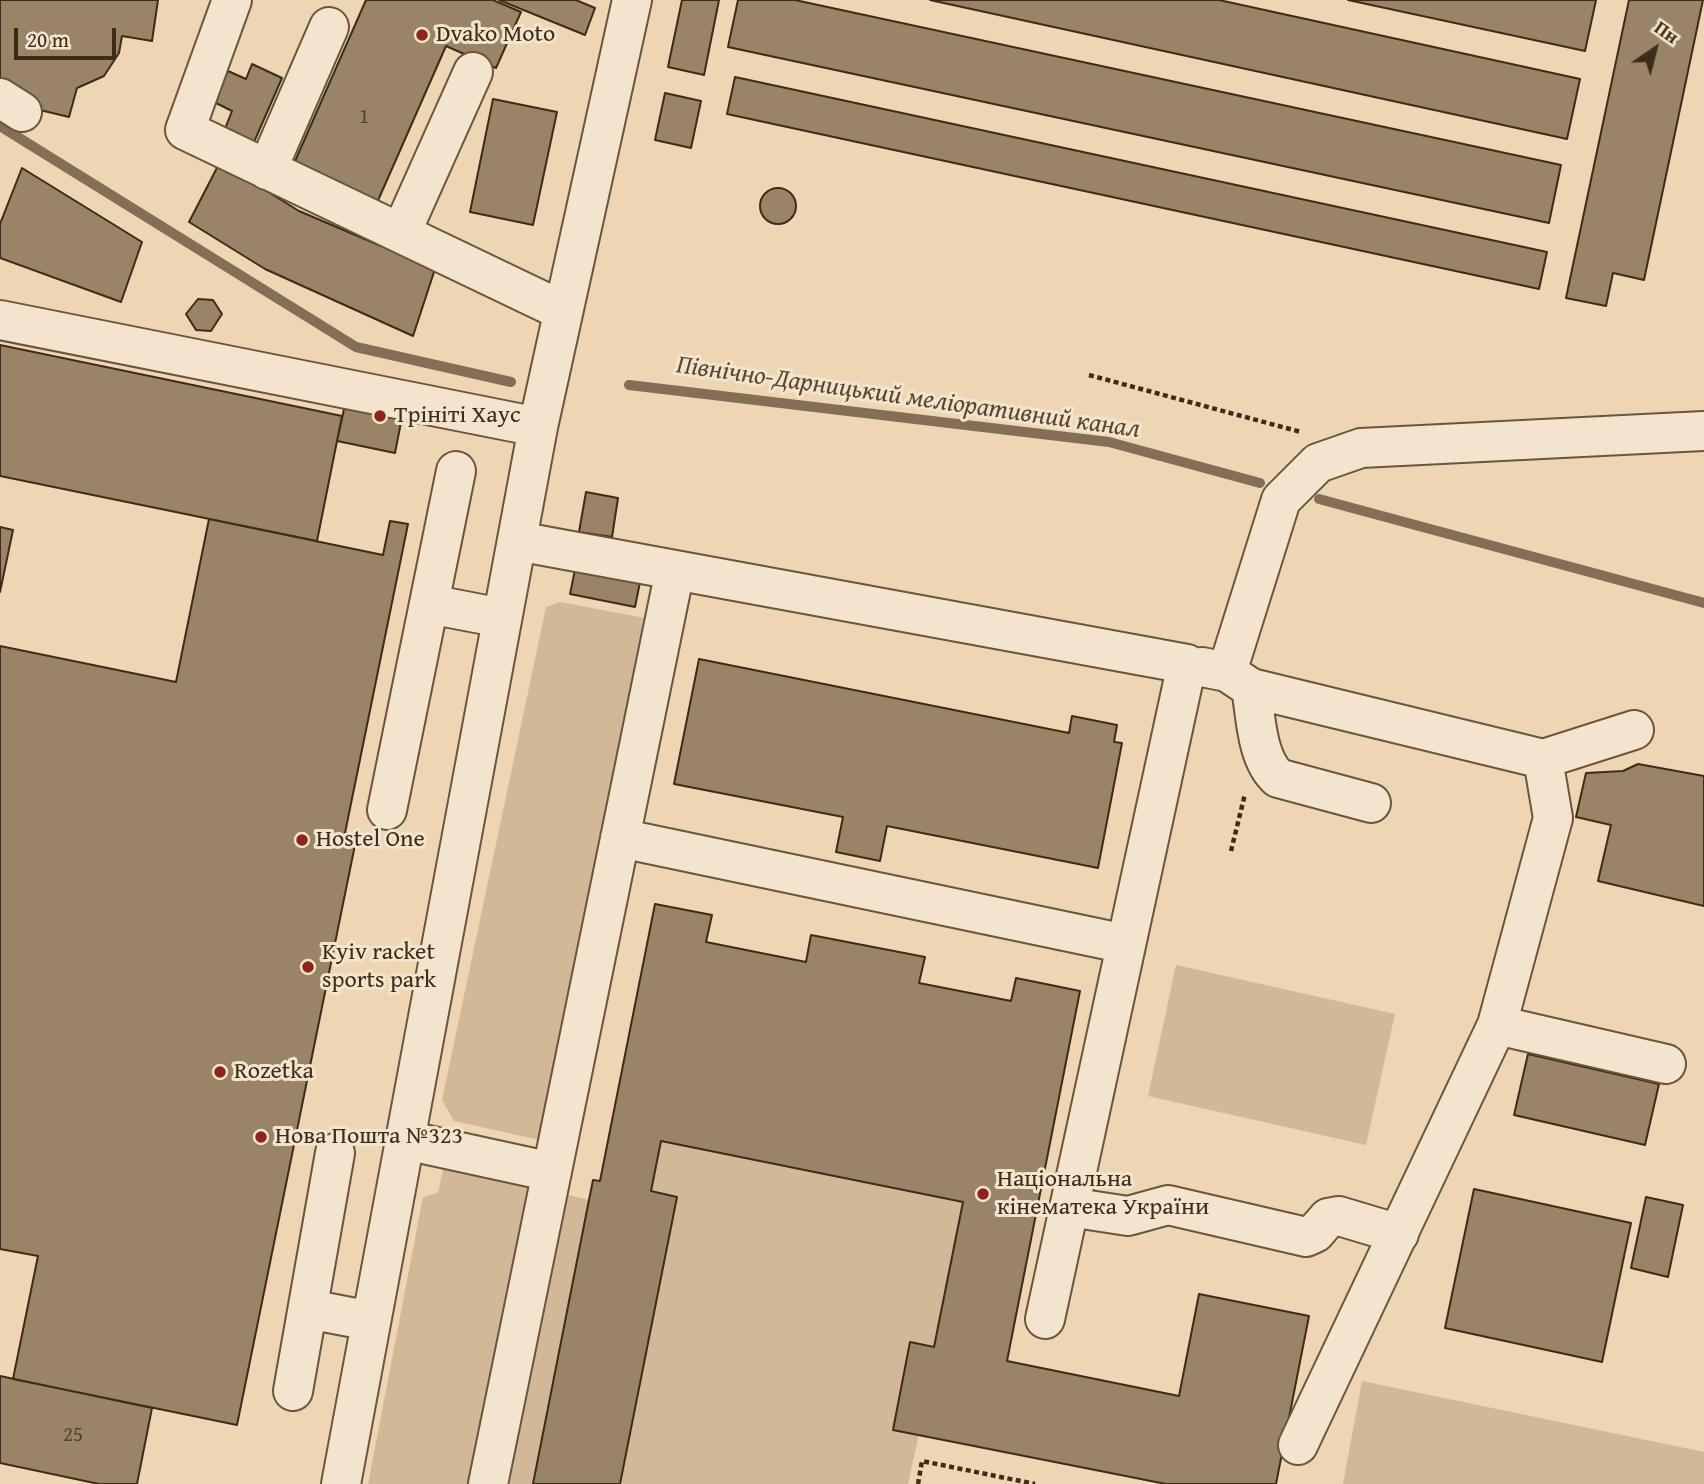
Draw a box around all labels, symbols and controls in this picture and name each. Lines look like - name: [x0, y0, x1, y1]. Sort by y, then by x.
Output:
- text: Пн: [1649, 13, 1685, 50]
- scale bar: [18, 14, 119, 58]
- north arrow: [1620, 14, 1690, 84]
- place label: Dvako Moto: [436, 21, 555, 49]
- text: 20 m: [27, 24, 69, 55]
- marker: Dvako Moto: [414, 27, 430, 43]
- house number: 1: [359, 105, 369, 131]
- water label: Північно-Дарницький меліоративний канал: [674, 350, 1142, 446]
- place label: Трініті Хаус: [394, 402, 521, 430]
- marker: Трініті Хаус: [372, 408, 388, 424]
- place label: Hostel One: [316, 826, 425, 854]
- marker: Hostel One: [294, 832, 310, 848]
- place label: Kyiv racket sports park: [322, 939, 436, 995]
- marker: Kyiv racket sports park: [300, 959, 316, 975]
- place label: Rozetka: [234, 1058, 314, 1086]
- marker: Rozetka: [212, 1064, 228, 1080]
- place label: Нова Пошта №323: [275, 1123, 463, 1151]
- marker: Нова Пошта №323: [253, 1129, 269, 1145]
- place label: Національна кінематека України: [997, 1166, 1209, 1222]
- marker: Національна кінематека України: [975, 1186, 991, 1202]
- house number: 25: [63, 1423, 83, 1449]

